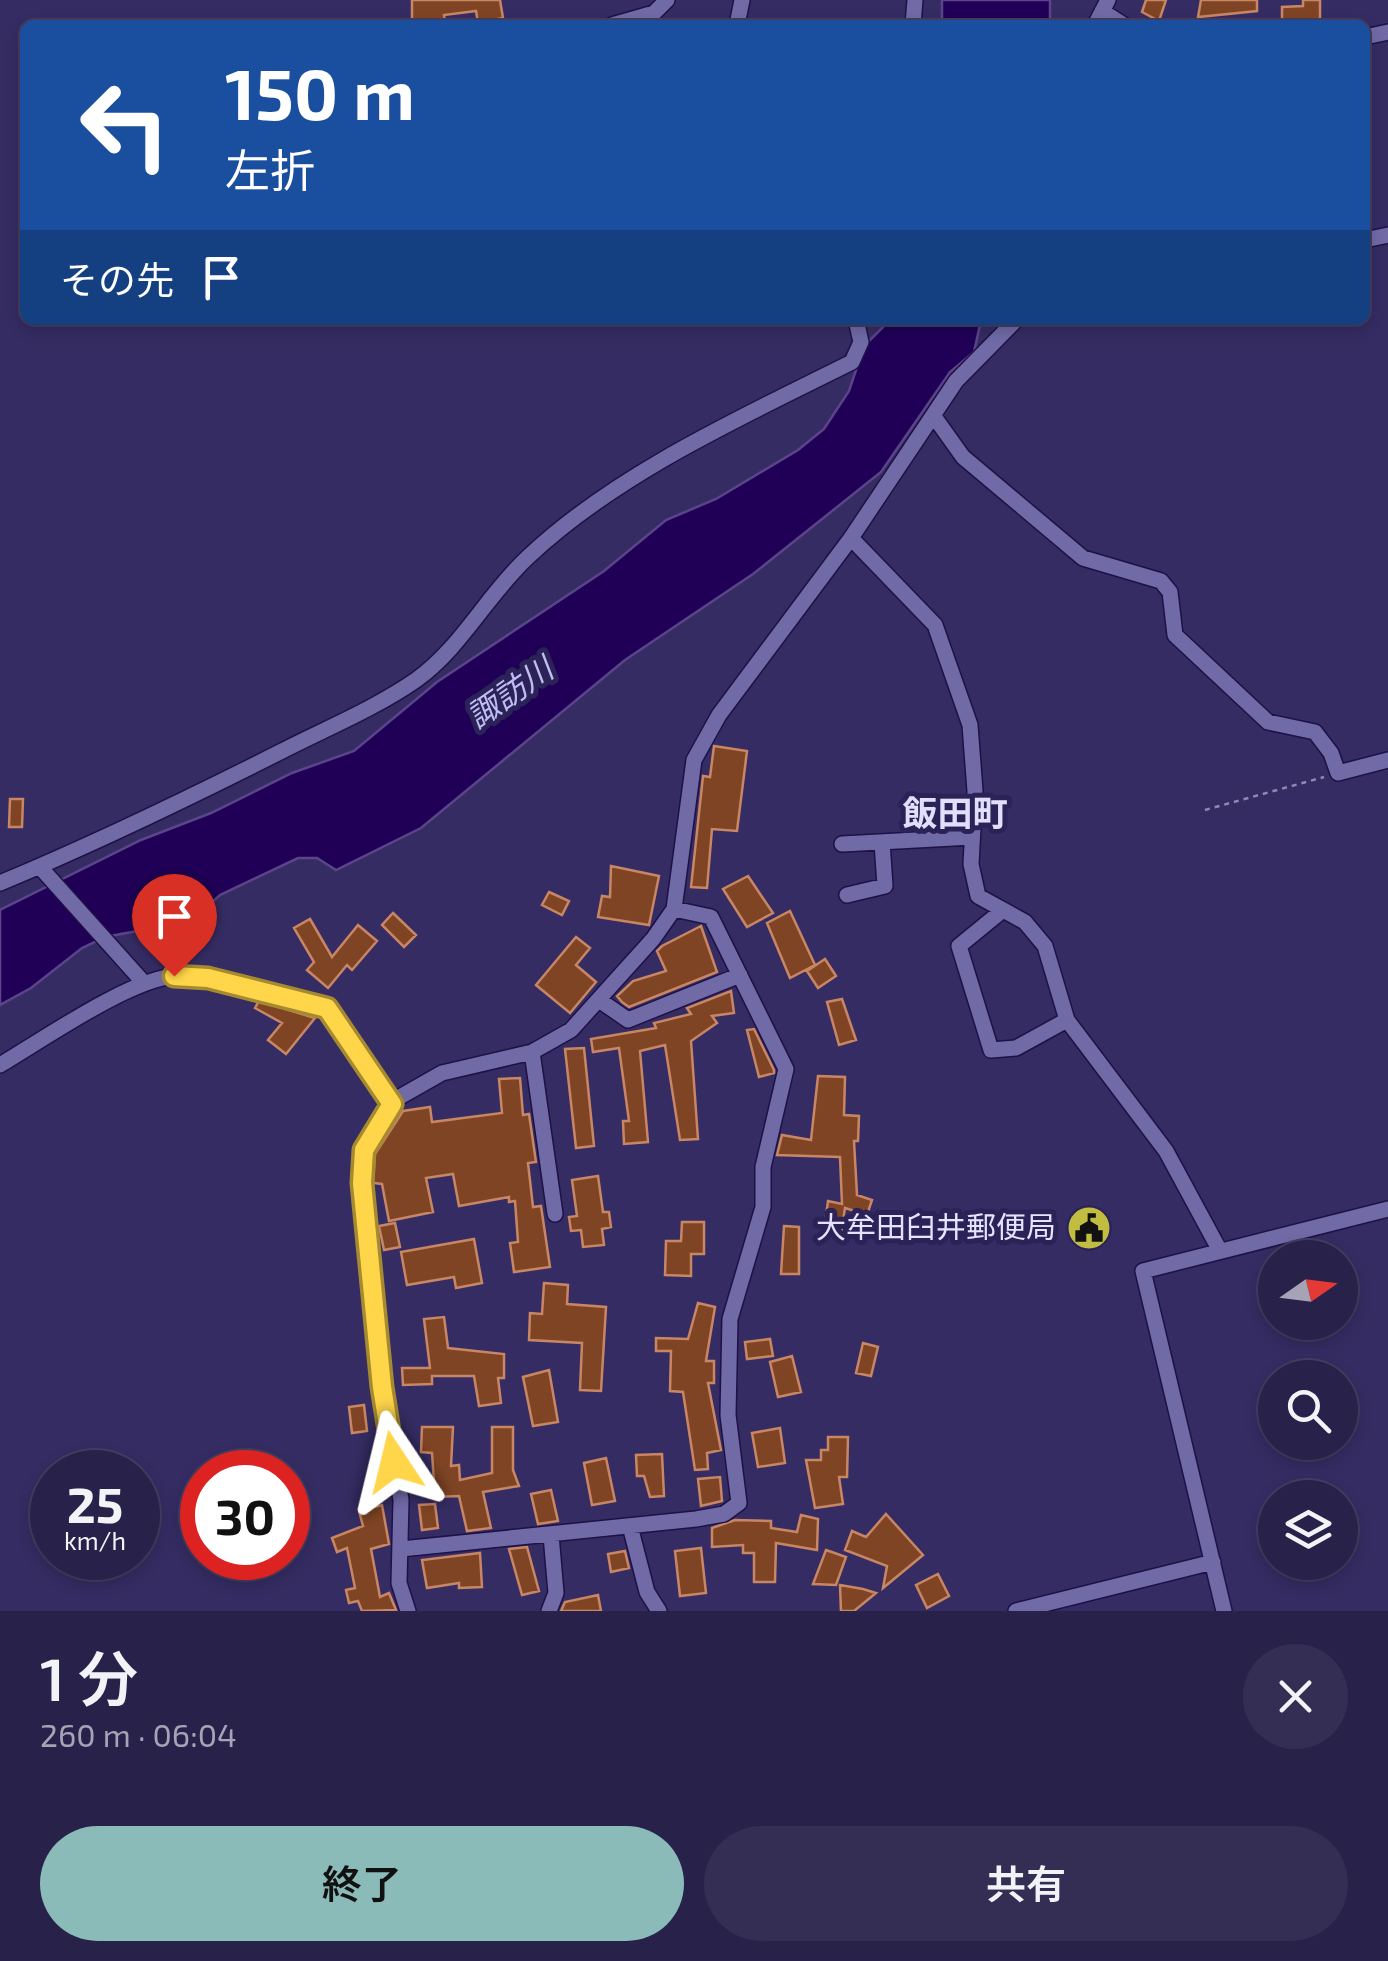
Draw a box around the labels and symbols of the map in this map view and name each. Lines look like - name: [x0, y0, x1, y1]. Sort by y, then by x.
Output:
- water label: 諏訪川: [459, 647, 562, 734]
- district label: 飯田町: [902, 791, 1008, 833]
- pin: [132, 874, 217, 977]
- public building icon: 大牟田臼井郵便局: [1066, 1205, 1112, 1251]
- place label: 大牟田臼井郵便局: [816, 1208, 1056, 1244]
- north arrow: [1258, 1240, 1358, 1340]
- position arrow: [342, 1410, 446, 1514]
- speed limit sign: 30: [180, 1450, 310, 1580]

